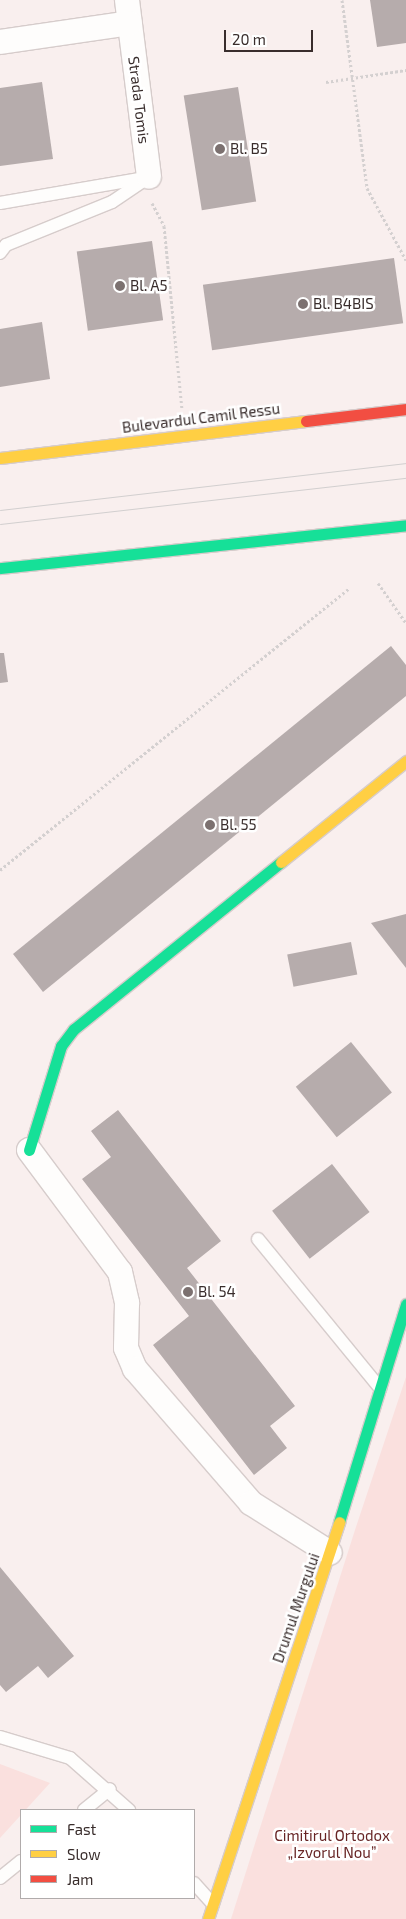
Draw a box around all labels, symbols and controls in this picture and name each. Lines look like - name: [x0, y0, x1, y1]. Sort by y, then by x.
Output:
- scale bar: [226, 20, 315, 52]
- text: 20 m: [232, 30, 266, 48]
- street label: Strada Tomis: [125, 55, 153, 145]
- place label: Bl. B5: [230, 140, 268, 158]
- marker: Bl. B5: [214, 143, 226, 155]
- place label: Bl. A5: [130, 277, 168, 295]
- marker: Bl. A5: [114, 280, 126, 292]
- place label: Bl. B4BIS: [313, 295, 374, 313]
- marker: Bl. B4BIS: [297, 298, 309, 310]
- street label: Bulevardul Camil Ressu: [121, 399, 281, 437]
- place label: Bl. 55: [220, 816, 257, 834]
- marker: Bl. 55: [204, 819, 216, 831]
- place label: Bl. 54: [198, 1283, 236, 1301]
- marker: Bl. 54: [182, 1286, 194, 1298]
- street label: Drumul Murgului: [269, 1551, 323, 1665]
- legend: [20, 1809, 195, 1899]
- text: Fast: [67, 1820, 96, 1838]
- park label: Cimitirul Ortodox „Izvorul Nou”: [274, 1826, 390, 1861]
- text: Slow: [67, 1845, 101, 1863]
- text: Jam: [67, 1870, 93, 1888]

